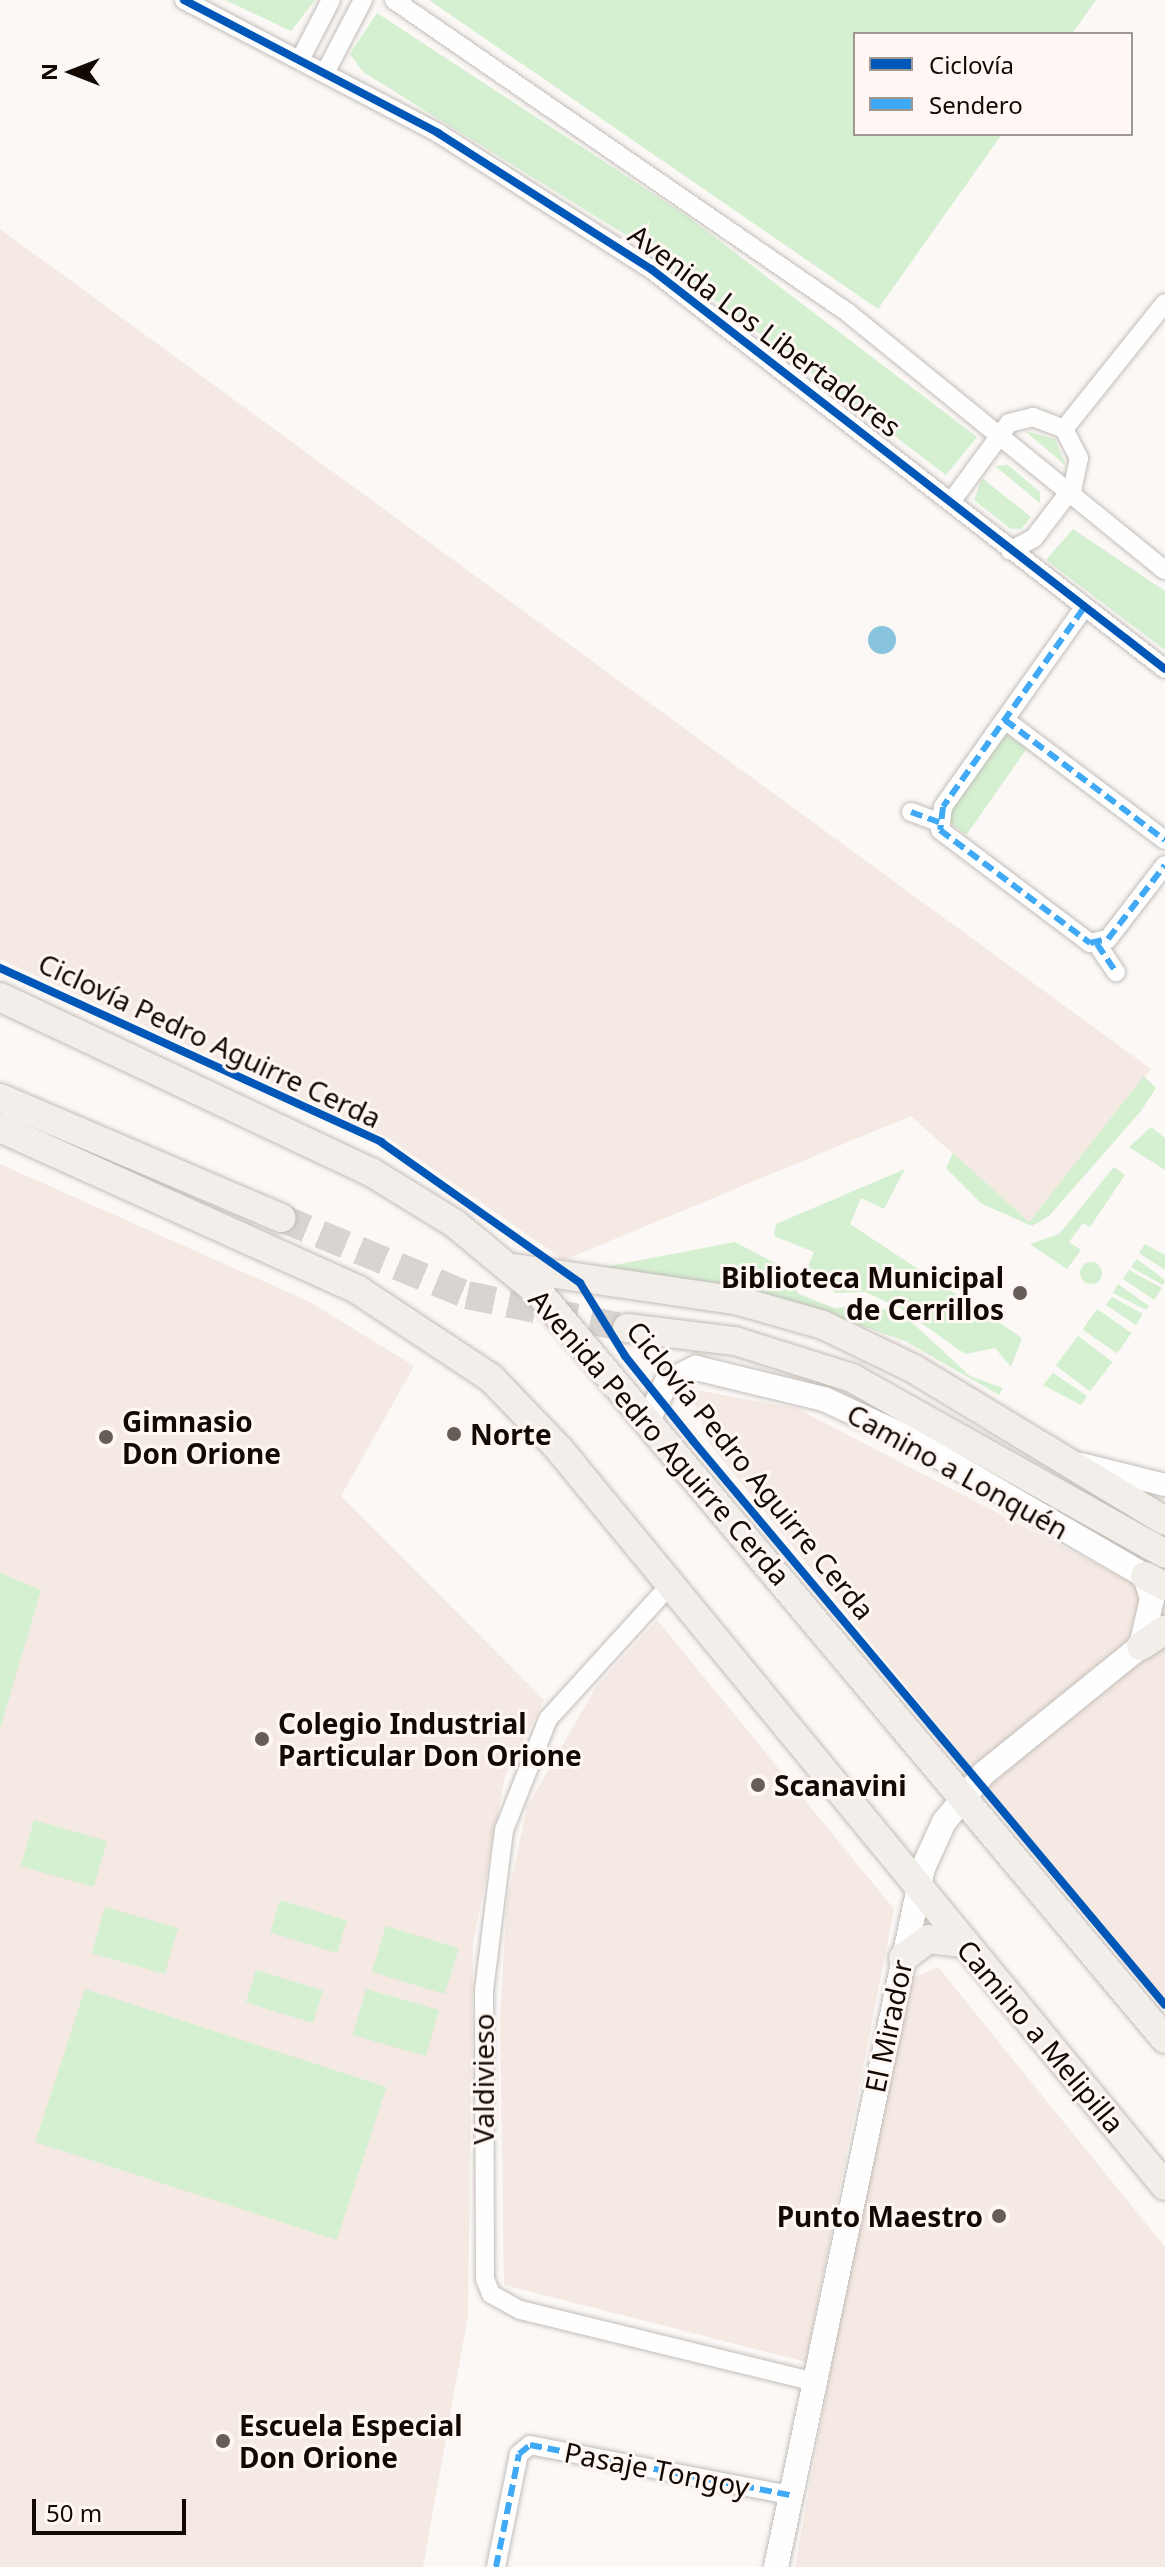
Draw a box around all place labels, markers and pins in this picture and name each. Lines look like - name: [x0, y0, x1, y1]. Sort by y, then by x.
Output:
- place label: Biblioteca Municipal de Cerrillos: [721, 1260, 1004, 1326]
- marker: Biblioteca Municipal de Cerrillos: [1011, 1284, 1029, 1302]
- place label: Gimnasio Don Orione: [122, 1404, 281, 1470]
- place label: Norte: [470, 1417, 552, 1451]
- marker: Norte: [445, 1425, 463, 1443]
- marker: Gimnasio Don Orione: [97, 1428, 115, 1446]
- place label: Colegio Industrial Particular Don Orione: [278, 1706, 582, 1772]
- marker: Colegio Industrial Particular Don Orione: [253, 1730, 271, 1748]
- place label: Scanavini: [774, 1768, 907, 1802]
- marker: Scanavini: [749, 1776, 767, 1794]
- place label: Punto Maestro: [777, 2199, 983, 2233]
- marker: Punto Maestro: [990, 2207, 1008, 2225]
- place label: Escuela Especial Don Orione: [239, 2408, 463, 2474]
- marker: Escuela Especial Don Orione: [214, 2432, 232, 2450]

